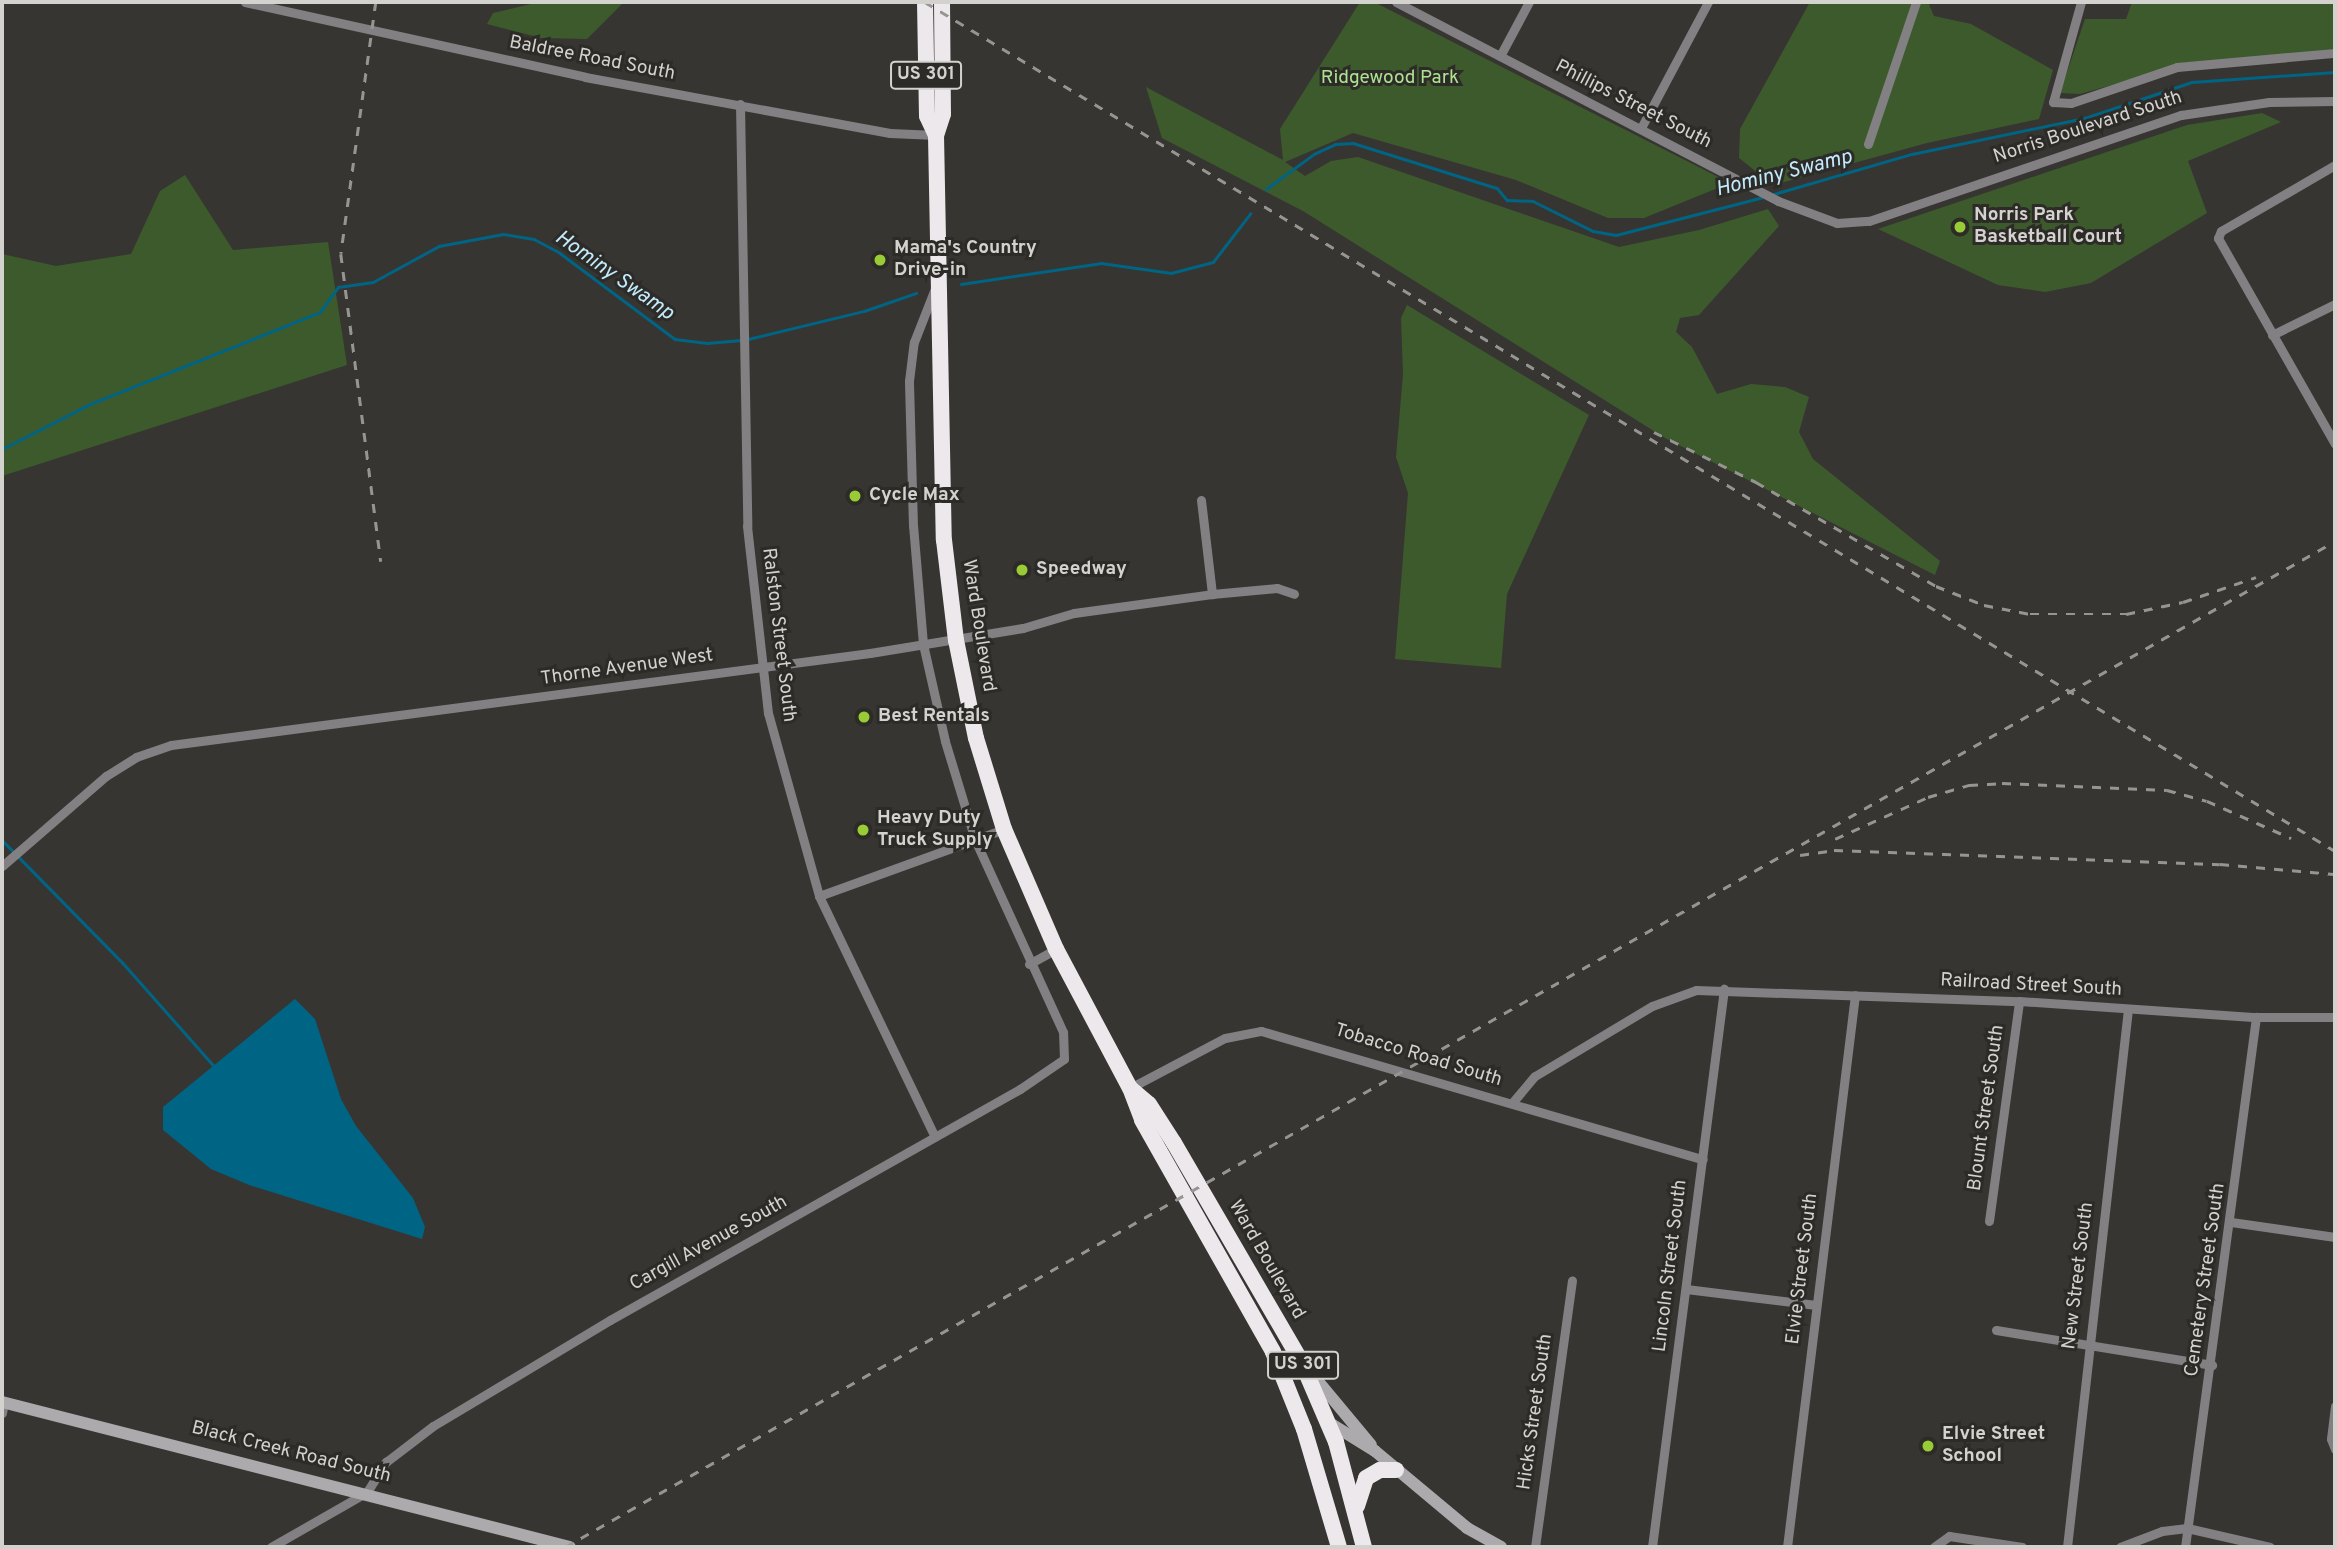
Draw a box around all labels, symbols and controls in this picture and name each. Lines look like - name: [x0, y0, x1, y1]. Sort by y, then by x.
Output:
- street label: Baldree Road South: [507, 32, 677, 86]
- street label: Phillips Street South: [1551, 56, 1715, 154]
- road number: US 301: [889, 60, 963, 90]
- park label: Ridgewood Park: [1321, 68, 1459, 90]
- street label: Norris Boulevard South: [1991, 87, 2185, 169]
- water label: Hominy Swamp: [1713, 145, 1855, 203]
- place label: Norris Park Basketball Court: [1974, 205, 2122, 249]
- marker: Norris Park Basketball Court: [1952, 219, 1968, 235]
- water label: Hominy Swamp: [550, 226, 678, 326]
- place label: Mama's Country Drive-in: [894, 238, 1037, 282]
- marker: Mama's Country Drive-in: [872, 252, 888, 268]
- place label: Cycle Max: [869, 485, 960, 507]
- marker: Cycle Max: [847, 488, 863, 504]
- street label: Ralston Street South: [756, 547, 800, 723]
- street label: Ward Boulevard: [956, 558, 1000, 694]
- place label: Speedway: [1036, 559, 1127, 581]
- marker: Speedway: [1014, 562, 1030, 578]
- street label: Thorne Avenue West: [539, 645, 715, 691]
- place label: Best Rentals: [878, 706, 990, 728]
- marker: Best Rentals: [856, 709, 872, 725]
- place label: Heavy Duty Truck Supply: [877, 808, 993, 852]
- marker: Heavy Duty Truck Supply: [855, 822, 871, 838]
- street label: Railroad Street South: [1939, 970, 2123, 1002]
- street label: Tobacco Road South: [1332, 1020, 1504, 1092]
- street label: Blount Street South: [1964, 1023, 2010, 1193]
- street label: Lincoln Street South: [1649, 1179, 1693, 1353]
- street label: Cemetery Street South: [2181, 1182, 2231, 1378]
- street label: Cargill Avenue South: [626, 1191, 792, 1297]
- street label: Elvie Street South: [1782, 1192, 1824, 1346]
- street label: Ward Boulevard: [1223, 1196, 1309, 1324]
- street label: New Street South: [2059, 1201, 2099, 1351]
- street label: Hicks Street South: [1514, 1333, 1558, 1491]
- road number: US 301: [1266, 1350, 1340, 1380]
- street label: Black Creek Road South: [189, 1417, 393, 1489]
- place label: Elvie Street School: [1942, 1424, 2045, 1468]
- marker: Elvie Street School: [1920, 1438, 1936, 1454]

